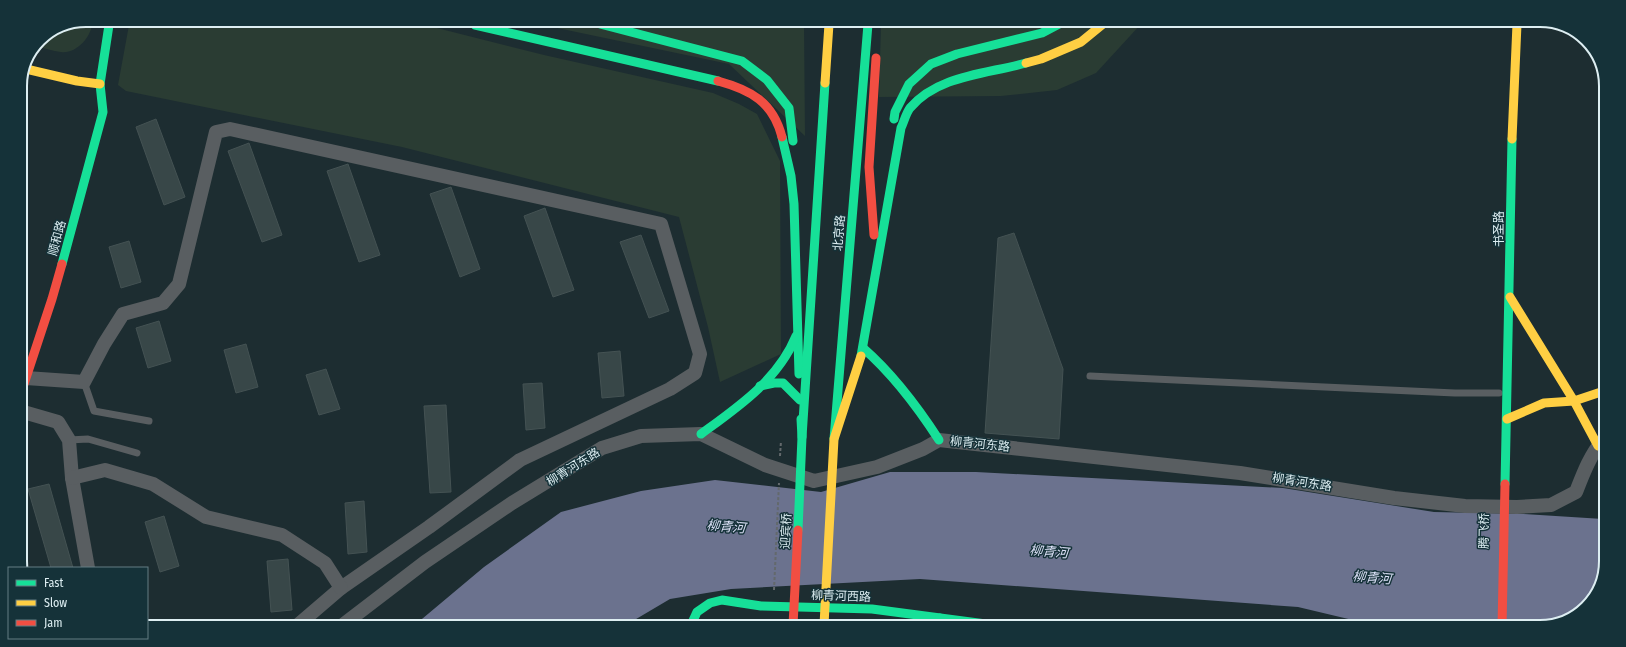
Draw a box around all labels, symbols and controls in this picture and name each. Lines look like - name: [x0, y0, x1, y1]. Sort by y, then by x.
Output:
- street label: 书圣路: [1492, 211, 1506, 247]
- street label: 北京路: [830, 214, 848, 252]
- street label: 顺和路: [46, 219, 68, 257]
- street label: 柳青河东路: [949, 434, 1011, 454]
- street label: 柳青河东路: [544, 445, 602, 489]
- street label: 柳青河东路: [1271, 470, 1333, 494]
- street label: 迎宾桥: [778, 513, 794, 549]
- street label: 腾飞桥: [1477, 513, 1491, 549]
- water label: 柳青河: [706, 517, 749, 536]
- water label: 柳青河: [1029, 542, 1072, 561]
- legend: [8, 567, 148, 639]
- water label: 柳青河: [1352, 568, 1395, 587]
- text: Fast: [44, 576, 63, 590]
- street label: 柳青河西路: [811, 588, 871, 604]
- text: Slow: [44, 596, 67, 610]
- text: Jam: [44, 616, 62, 630]

